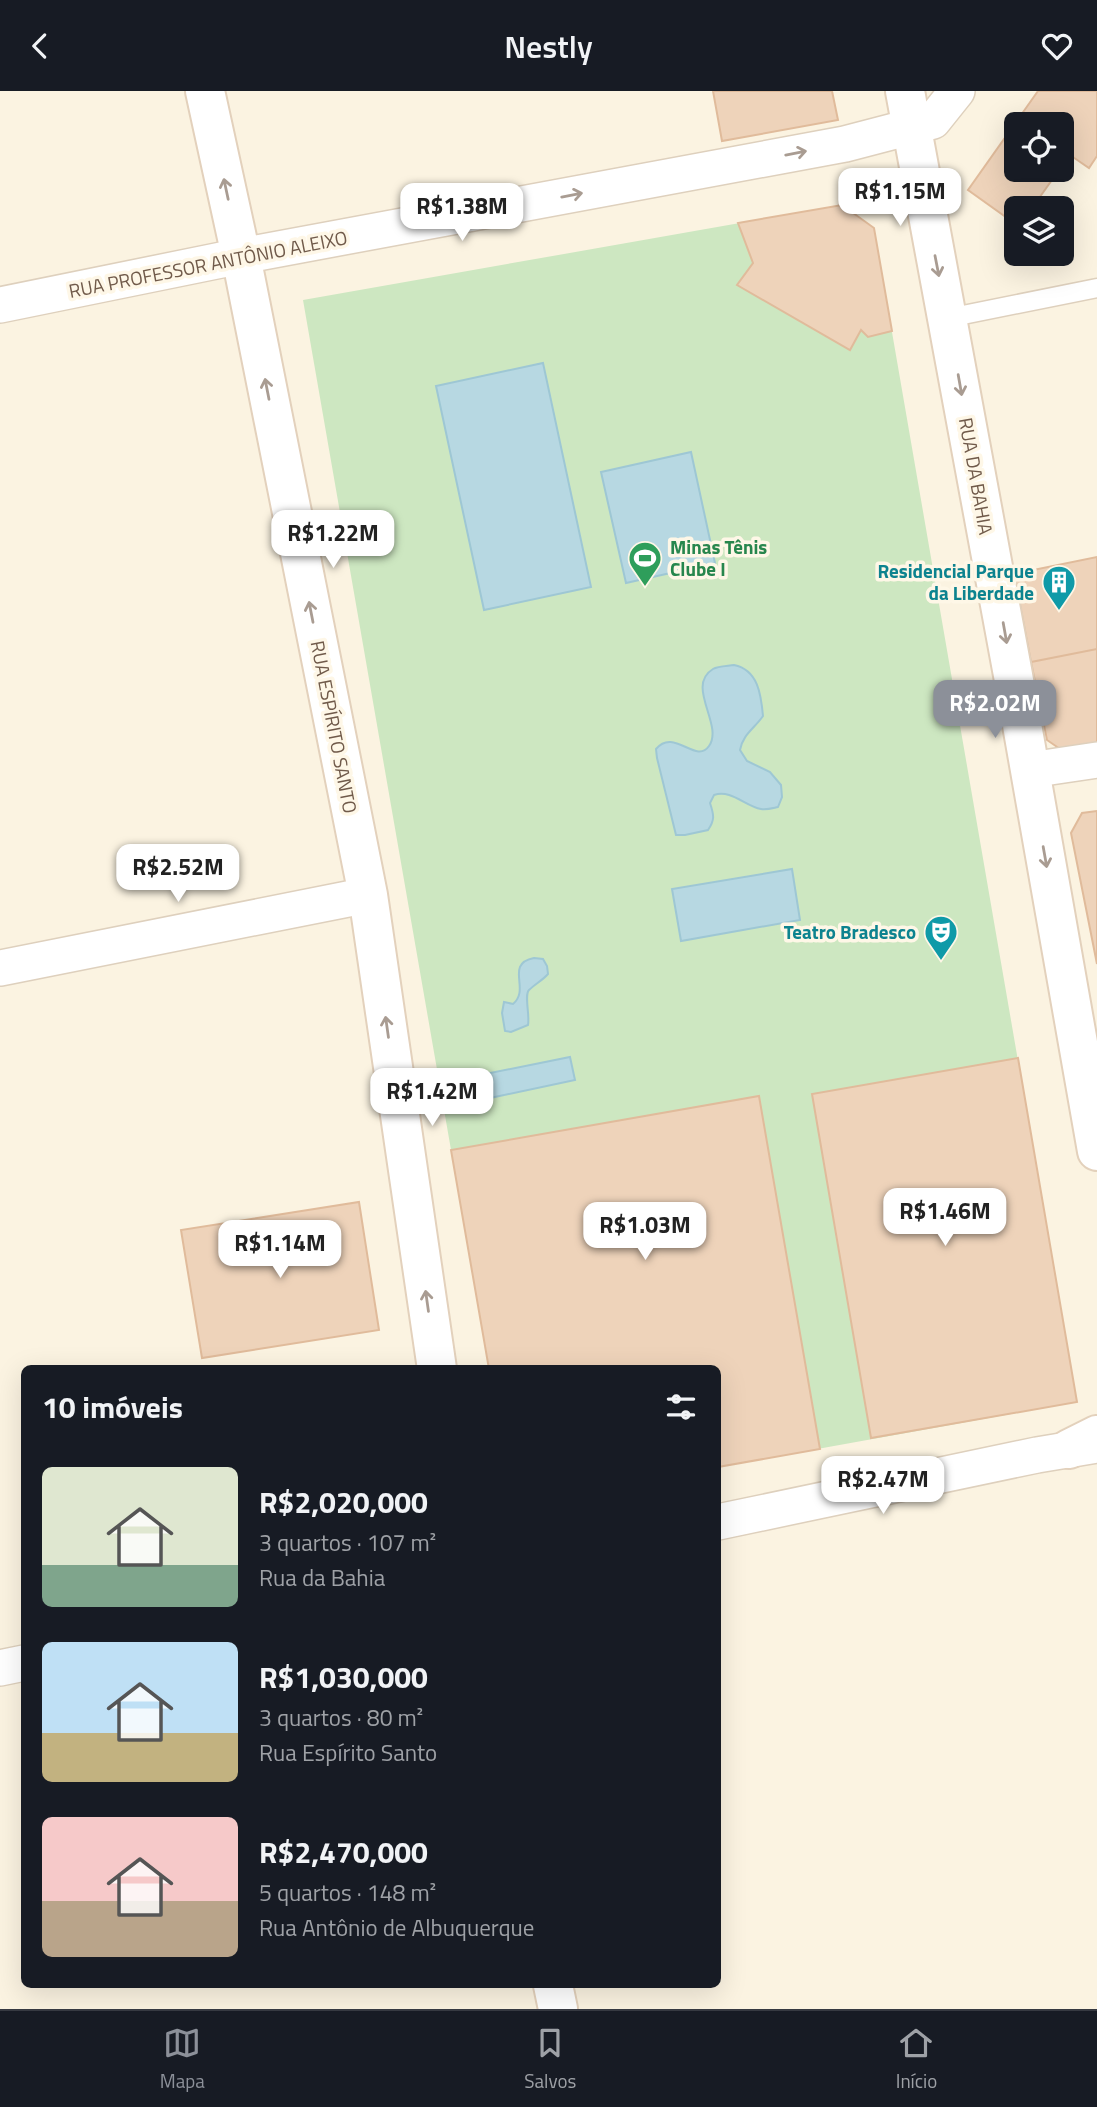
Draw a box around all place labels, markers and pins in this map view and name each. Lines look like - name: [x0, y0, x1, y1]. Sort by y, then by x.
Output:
- pin: R$1.15M: [835, 169, 965, 228]
- pin: R$1.38M: [397, 183, 527, 243]
- pin: R$1.22M: [268, 511, 398, 570]
- place label: Minas Tênis Clube I: [670, 532, 767, 583]
- sports icon: Minas Tênis Clube I: [626, 539, 664, 588]
- place label: Residencial Parque da Liberdade: [877, 556, 1034, 607]
- building icon: Residencial Parque da Liberdade: [1040, 563, 1078, 612]
- pin: R$2.02M: [930, 681, 1060, 740]
- pin: R$2.52M: [113, 845, 243, 904]
- theatre icon: Teatro Bradesco: [922, 913, 960, 962]
- place label: Teatro Bradesco: [784, 917, 916, 946]
- pin: R$1.42M: [367, 1069, 497, 1128]
- pin: R$1.46M: [880, 1189, 1010, 1248]
- pin: R$1.03M: [580, 1203, 710, 1262]
- pin: R$1.14M: [215, 1221, 345, 1280]
- pin: R$2.47M: [818, 1457, 948, 1516]

